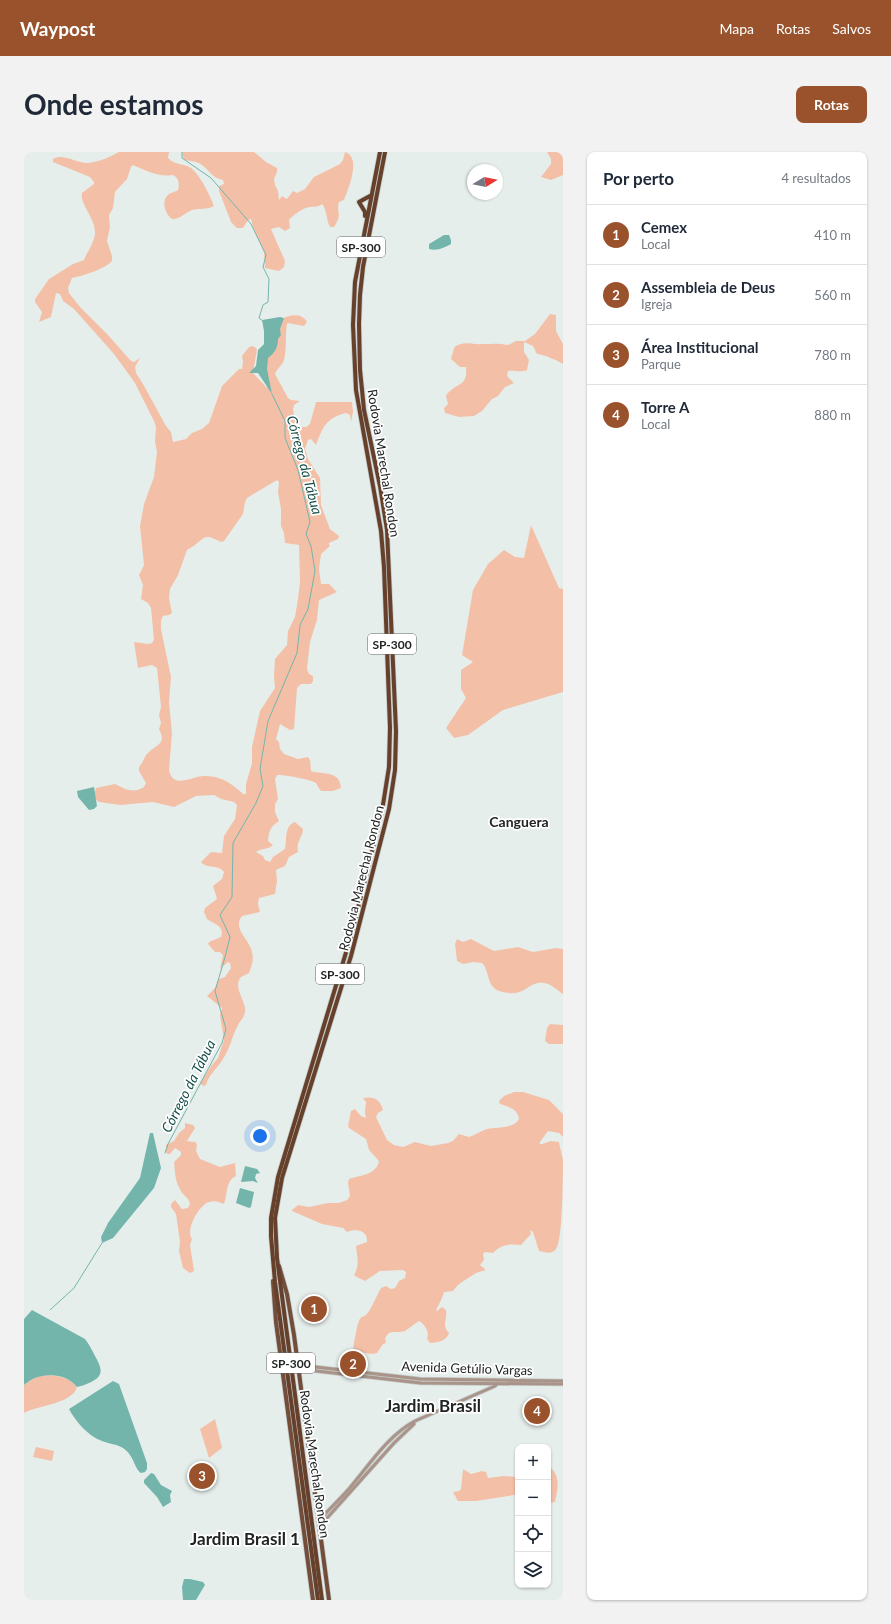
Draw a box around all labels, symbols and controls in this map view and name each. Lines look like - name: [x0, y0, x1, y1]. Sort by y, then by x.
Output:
- text: Waypost: [20, 17, 95, 40]
- text: Mapa: [719, 20, 754, 37]
- text: Rotas: [776, 20, 810, 37]
- text: Salvos: [832, 20, 871, 37]
- button: Rotas: [796, 86, 867, 123]
- text: Onde estamos: [24, 87, 204, 121]
- north arrow: [467, 164, 503, 200]
- text: Por perto: [603, 168, 674, 189]
- text: 4 resultados: [781, 170, 851, 186]
- text: Cemex: [641, 218, 687, 236]
- text: 1: [612, 227, 620, 243]
- text: 410 m: [814, 227, 851, 243]
- text: Local: [641, 236, 670, 252]
- road number: SP-300: [337, 237, 385, 257]
- text: Assembleia de Deus: [641, 278, 775, 296]
- text: 2: [612, 287, 620, 303]
- text: 560 m: [814, 287, 851, 303]
- text: Igreja: [641, 296, 672, 312]
- text: Área Institucional: [641, 338, 759, 356]
- text: 3: [612, 347, 620, 363]
- text: 780 m: [814, 347, 851, 363]
- text: Parque: [641, 356, 681, 372]
- street label: Rodovia Marechal Rondon: [364, 388, 404, 538]
- text: Torre A: [641, 398, 689, 416]
- text: 4: [612, 407, 620, 423]
- text: 880 m: [814, 407, 851, 423]
- water label: Córrego da Tábua: [284, 414, 326, 516]
- text: Local: [641, 416, 670, 432]
- road number: SP-300: [368, 634, 416, 654]
- street label: Rodovia Marechal Rondon: [335, 804, 387, 952]
- district label: Canguera: [489, 813, 549, 830]
- road number: SP-300: [316, 964, 364, 984]
- water label: Córrego da Tábua: [157, 1037, 219, 1135]
- your location: [250, 1126, 270, 1146]
- pin: 1: [301, 1294, 327, 1324]
- pin: 2: [340, 1349, 366, 1379]
- road number: SP-300: [267, 1353, 315, 1373]
- street label: Avenida Getúlio Vargas: [401, 1358, 533, 1378]
- street label: Rodovia Marechal Rondon: [297, 1389, 333, 1539]
- district label: Jardim Brasil: [385, 1395, 481, 1416]
- pin: 4: [524, 1396, 550, 1426]
- map controls: [515, 1444, 551, 1588]
- button: +: [515, 1444, 551, 1480]
- pin: 3: [189, 1461, 215, 1491]
- button: −: [515, 1480, 551, 1516]
- button: locate: [515, 1516, 551, 1552]
- district label: Jardim Brasil 1: [190, 1528, 300, 1549]
- button: layers: [515, 1552, 551, 1588]

